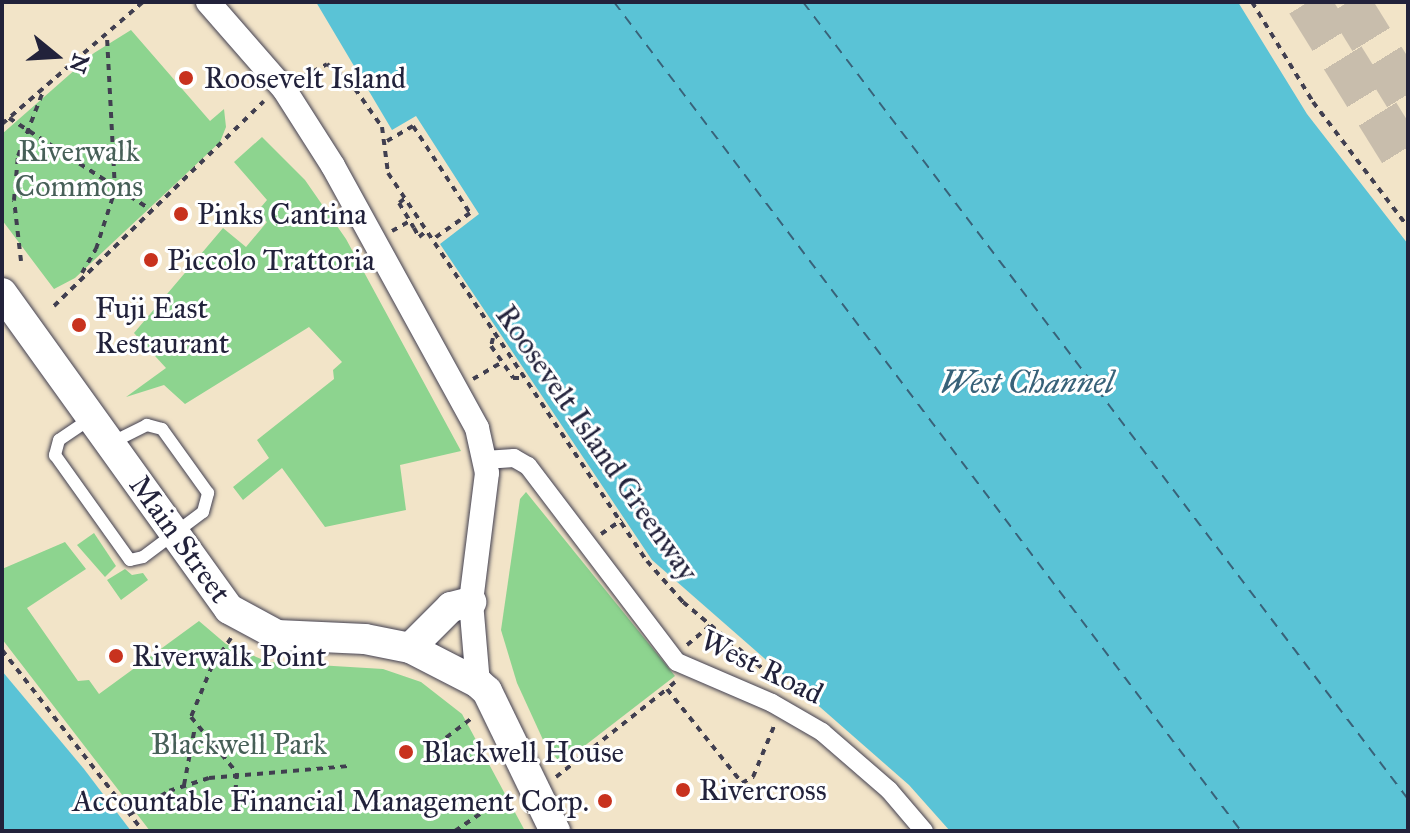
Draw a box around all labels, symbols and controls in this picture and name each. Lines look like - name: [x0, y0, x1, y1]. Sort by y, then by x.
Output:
- north arrow: [16, 16, 96, 96]
- text: N: [64, 51, 95, 77]
- place label: Roosevelt Island: [204, 60, 406, 96]
- marker: Roosevelt Island: [175, 67, 197, 89]
- park label: Riverwalk Commons: [15, 133, 143, 204]
- place label: Pinks Cantina: [197, 196, 367, 232]
- marker: Pinks Cantina: [172, 205, 190, 223]
- place label: Piccolo Trattoria: [167, 242, 375, 278]
- marker: Piccolo Trattoria: [142, 251, 160, 269]
- place label: Fuji East Restaurant: [95, 290, 229, 360]
- street label: Roosevelt Island Greenway: [488, 298, 706, 588]
- marker: Fuji East Restaurant: [70, 316, 88, 334]
- water label: West Channel: [940, 364, 1114, 402]
- street label: Main Street: [122, 468, 238, 610]
- street label: West Road: [695, 622, 829, 712]
- place label: Riverwalk Point: [132, 638, 327, 674]
- marker: Riverwalk Point: [107, 647, 125, 665]
- park label: Blackwell Park: [151, 726, 327, 762]
- place label: Blackwell House: [422, 734, 624, 770]
- marker: Blackwell House: [397, 743, 415, 761]
- place label: Rivercross: [699, 772, 827, 808]
- marker: Rivercross: [674, 781, 692, 799]
- place label: Accountable Financial Management Corp.: [72, 783, 589, 819]
- marker: Accountable Financial Management Corp.: [596, 792, 614, 810]

